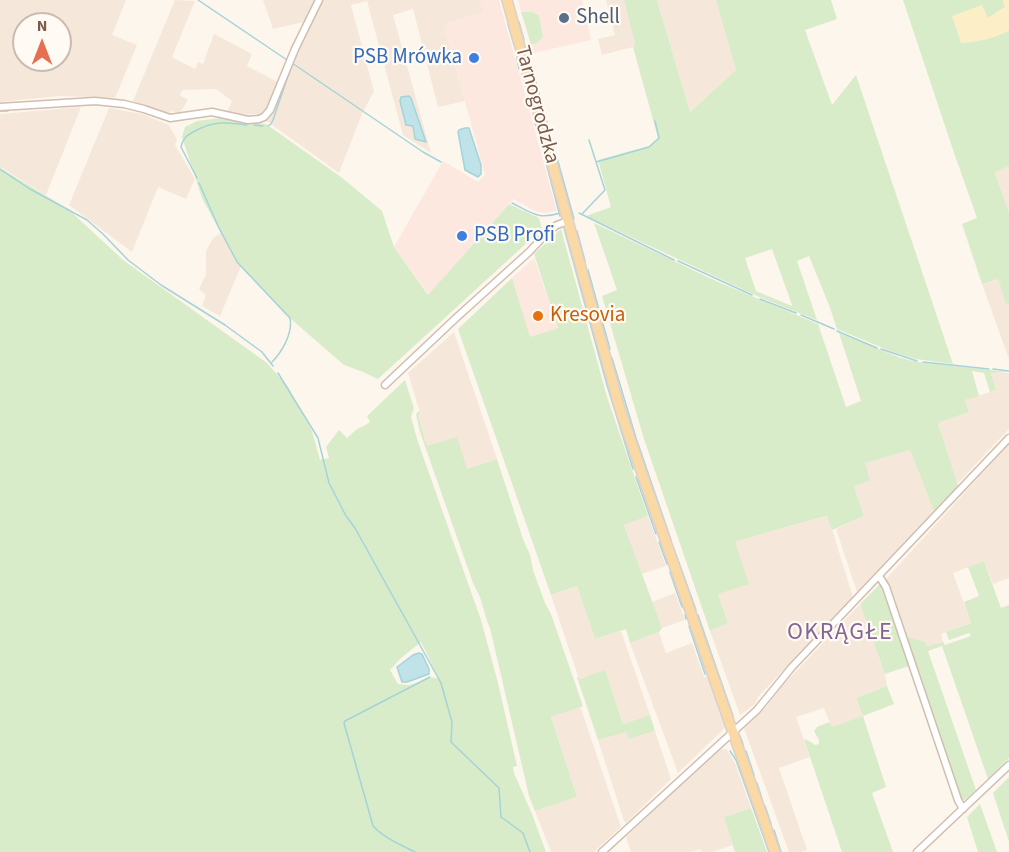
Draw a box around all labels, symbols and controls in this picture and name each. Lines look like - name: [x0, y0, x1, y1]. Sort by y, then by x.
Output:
- place label: Shell: [576, 5, 620, 31]
- marker: Shell: [557, 11, 571, 25]
- north arrow: [12, 12, 72, 72]
- text: N: [37, 15, 47, 37]
- street label: Tarnogrodzka: [508, 43, 564, 167]
- place label: PSB Mrówka: [353, 45, 462, 71]
- marker: PSB Mrówka: [467, 51, 481, 65]
- place label: PSB Profi: [474, 223, 555, 249]
- marker: PSB Profi: [455, 229, 469, 243]
- place label: Kresovia: [550, 303, 625, 329]
- marker: Kresovia: [531, 309, 545, 323]
- district label: OKRĄGŁE: [787, 620, 893, 648]

